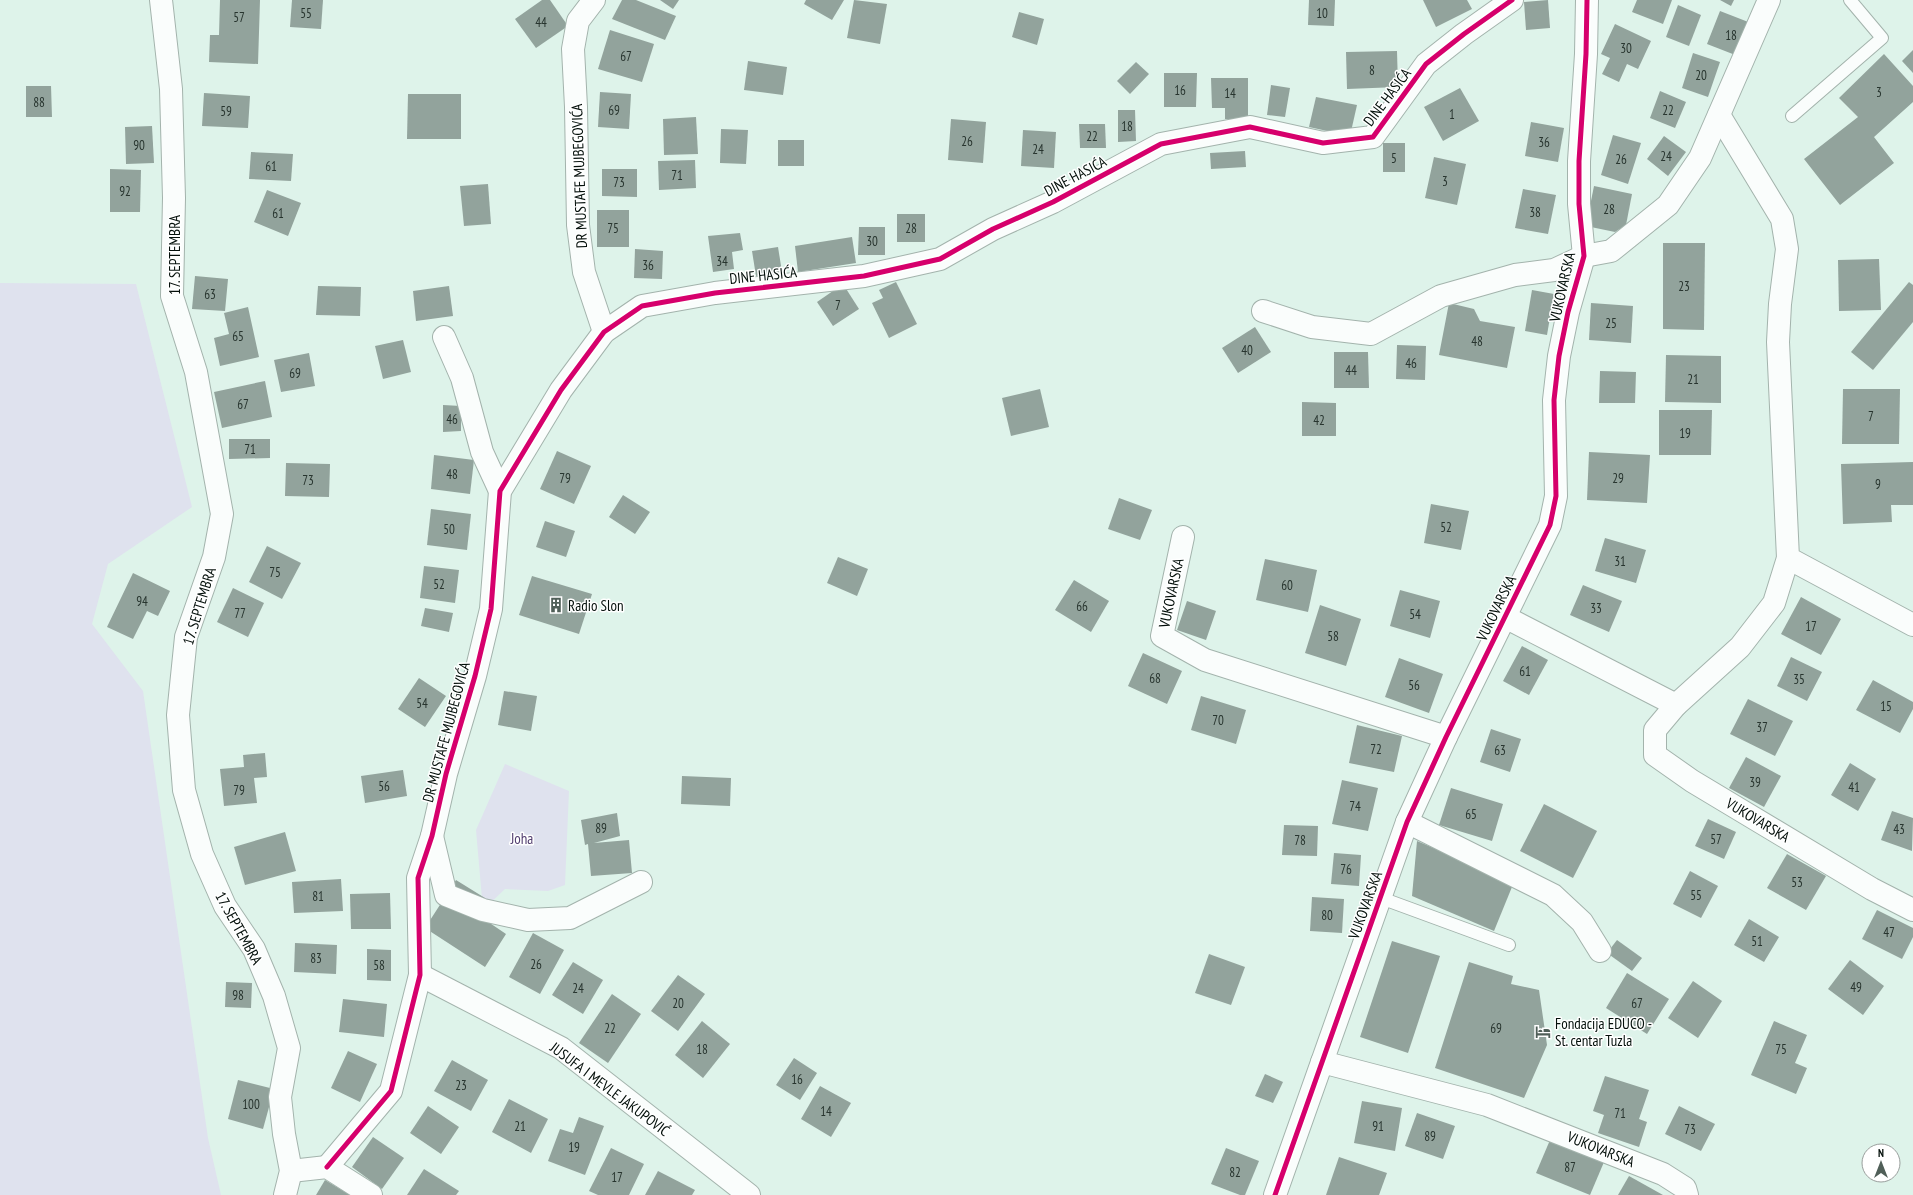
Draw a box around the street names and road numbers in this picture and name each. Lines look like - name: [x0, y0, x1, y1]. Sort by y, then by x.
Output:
- street label: DINE HASIĆA: [1359, 64, 1415, 130]
- street label: DR MUSTAFE MUJBEGOVIĆA: [567, 103, 591, 249]
- street label: DINE HASIĆA: [1041, 151, 1110, 200]
- street label: 17. SEPTEMBRA: [165, 214, 184, 295]
- street label: VUKOVARSKA: [1545, 249, 1579, 325]
- street label: DINE HASIĆA: [728, 262, 799, 288]
- street label: VUKOVARSKA: [1154, 555, 1188, 631]
- street label: 17. SEPTEMBRA: [178, 564, 220, 647]
- street label: VUKOVARSKA: [1471, 571, 1520, 645]
- street label: DR MUSTAFE MUJBEGOVIĆA: [418, 659, 474, 804]
- street label: VUKOVARSKA: [1722, 793, 1794, 847]
- street label: VUKOVARSKA: [1344, 868, 1386, 943]
- street label: 17. SEPTEMBRA: [211, 888, 267, 968]
- street label: JUSUFA I MEVLE JAKUPOVIĆ: [546, 1037, 674, 1140]
- street label: VUKOVARSKA: [1564, 1127, 1638, 1171]

